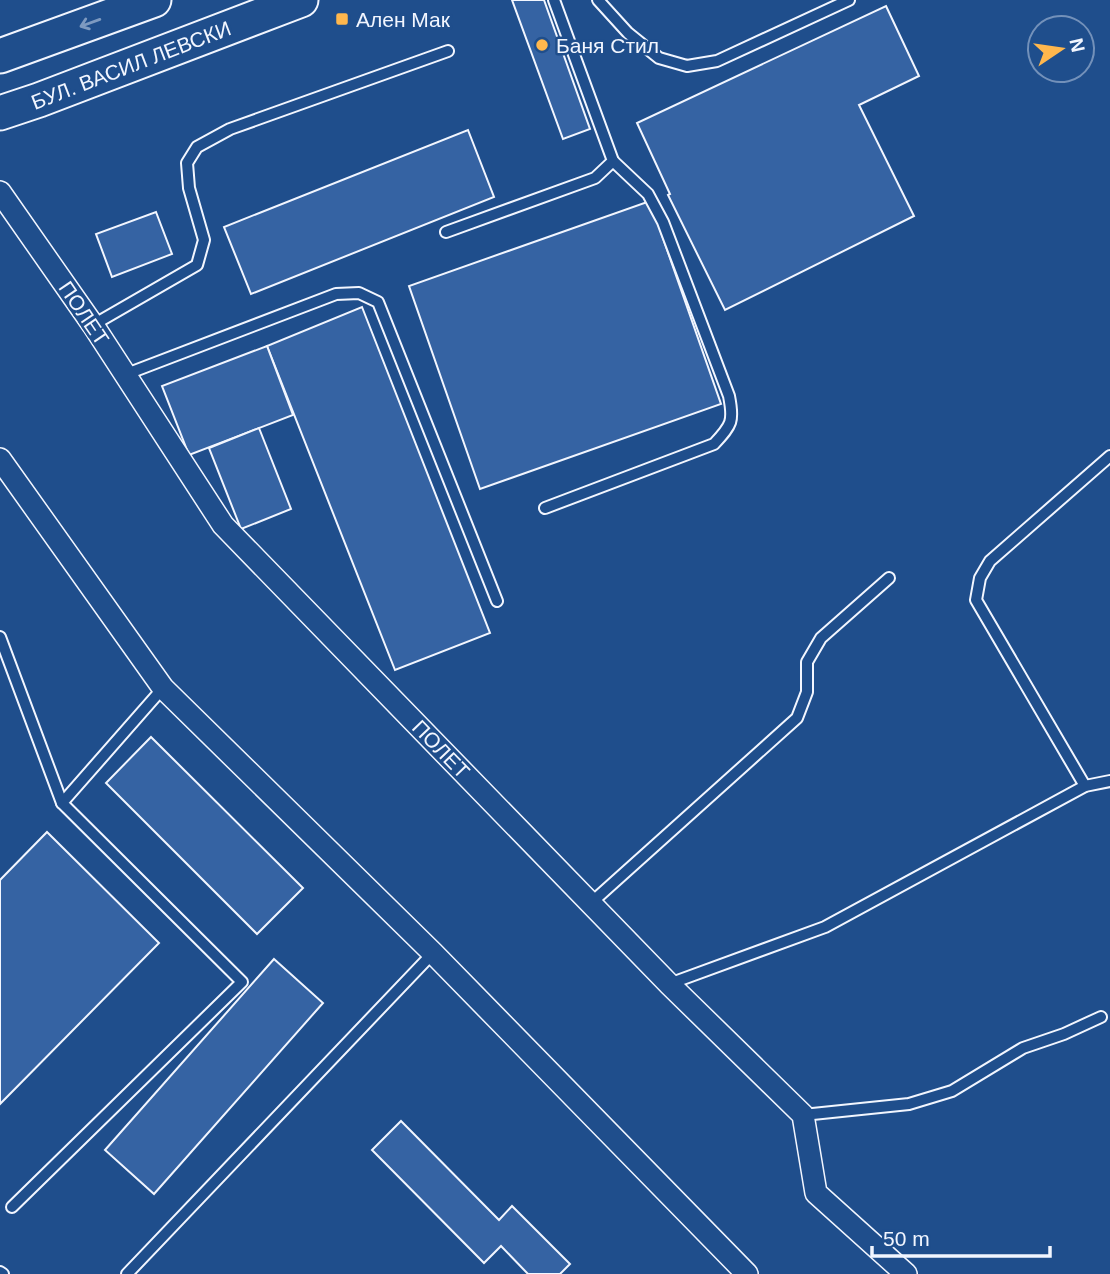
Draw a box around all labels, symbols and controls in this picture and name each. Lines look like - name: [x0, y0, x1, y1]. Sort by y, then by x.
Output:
- place label: Ален Мак: [356, 8, 451, 31]
- marker: Ален Мак: [334, 11, 350, 27]
- north arrow: [1026, 14, 1096, 84]
- street label: БУЛ. ВАСИЛ ЛЕВСКИ: [28, 16, 234, 114]
- one-way arrow: [80, 18, 102, 30]
- place label: Баня Стил: [556, 34, 659, 57]
- text: N: [1065, 36, 1089, 54]
- marker: Баня Стил: [534, 37, 550, 53]
- street label: ПОЛЕТ: [54, 277, 114, 349]
- street label: ПОЛЕТ: [408, 715, 474, 783]
- scale bar: [872, 1214, 1050, 1258]
- text: 50 m: [883, 1227, 930, 1250]

